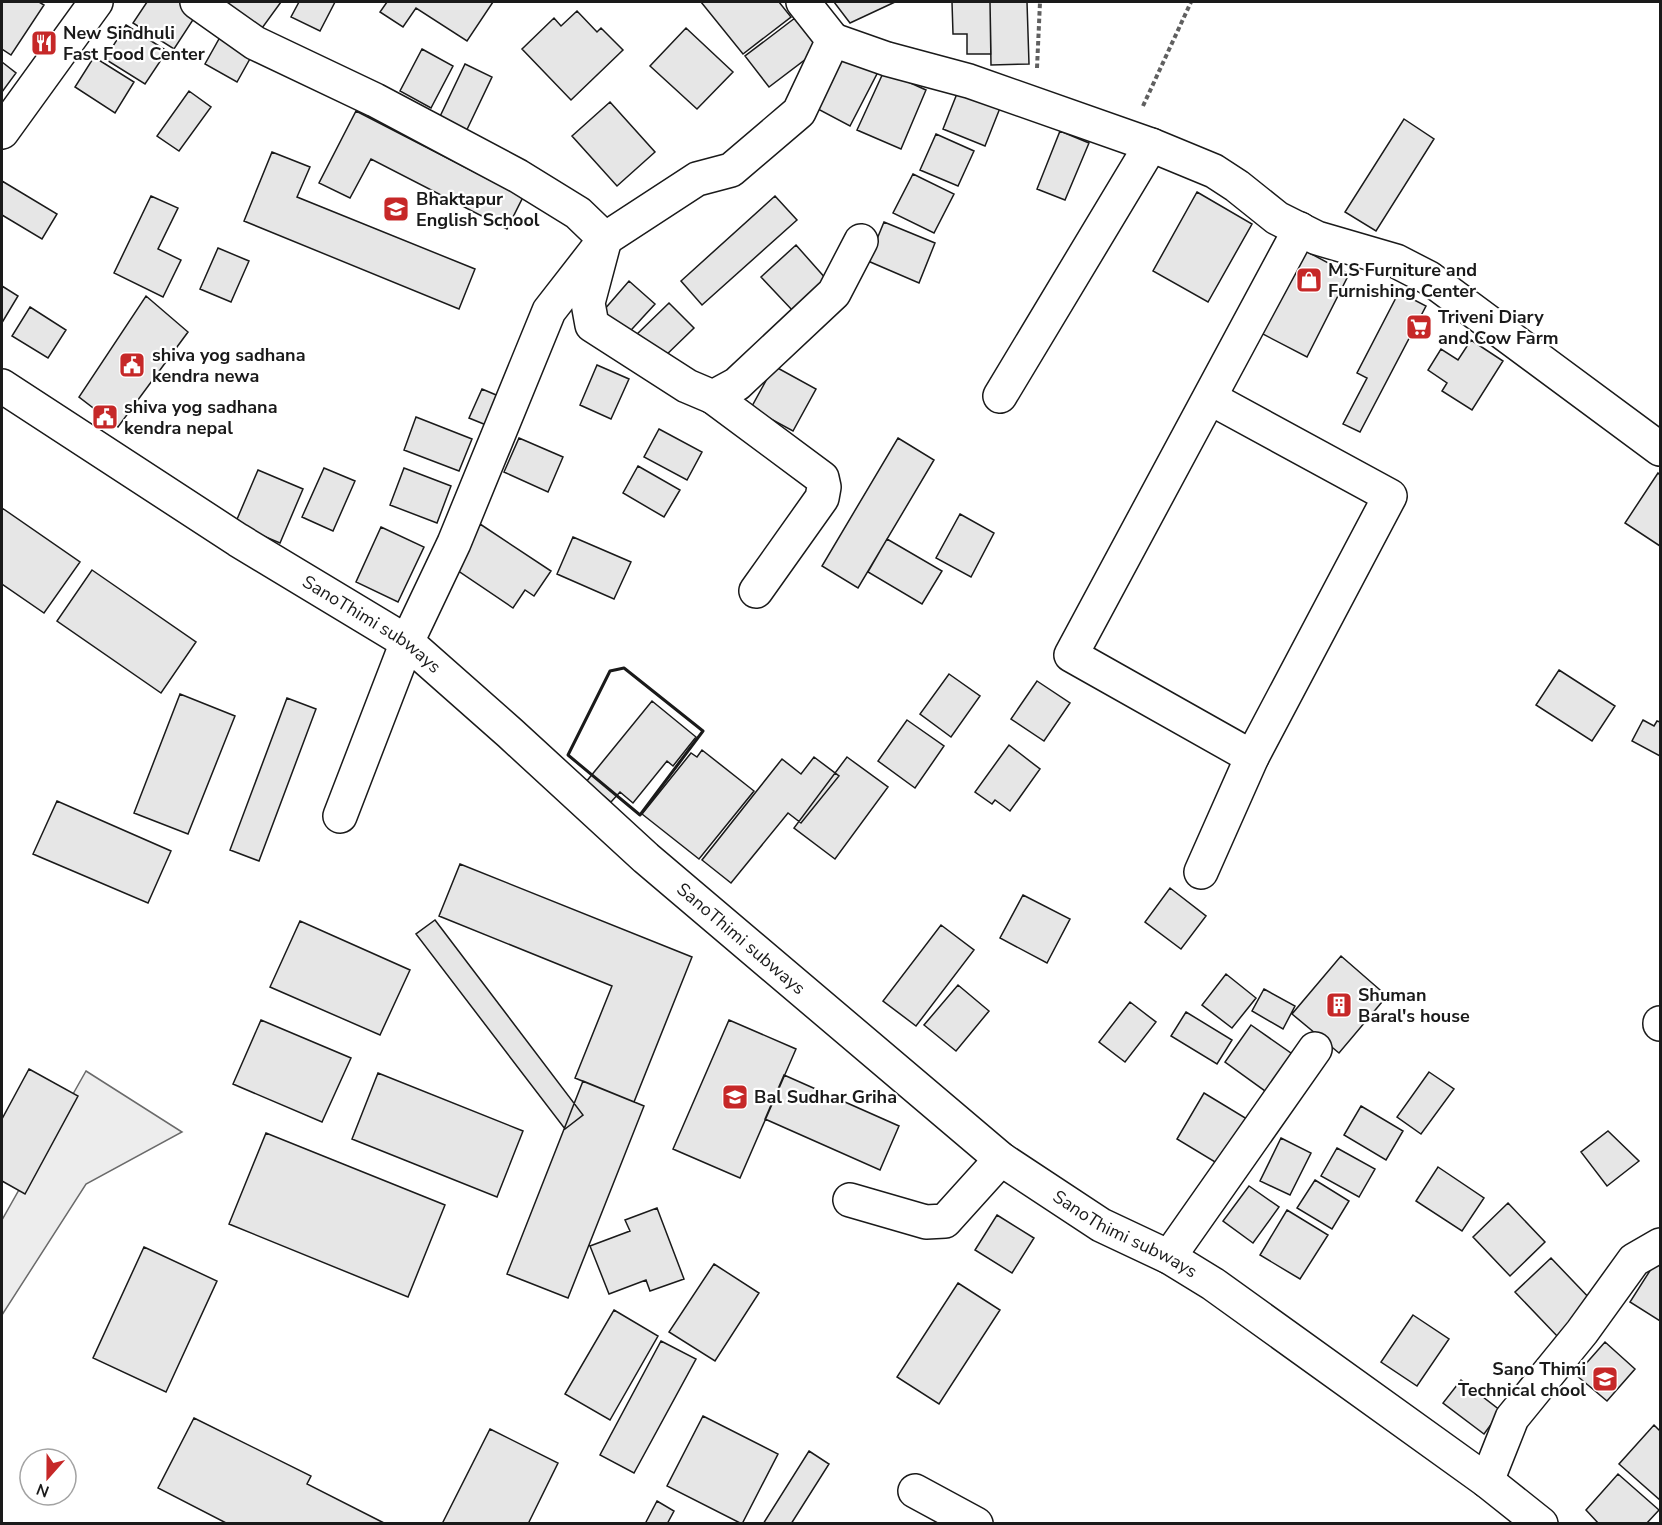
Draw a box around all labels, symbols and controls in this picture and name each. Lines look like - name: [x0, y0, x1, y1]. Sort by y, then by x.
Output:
- place label: New Sindhuli Fast Food Center: [63, 21, 205, 66]
- restaurant icon: New Sindhuli Fast Food Center: [29, 28, 59, 58]
- place label: Bhaktapur English School: [416, 187, 540, 232]
- school or university icon: Bhaktapur English School: [381, 194, 411, 224]
- place label: M.S Furniture and Furnishing Center: [1328, 258, 1477, 303]
- shop icon: M.S Furniture and Furnishing Center: [1294, 265, 1324, 295]
- place label: Triveni Diary and Cow Farm: [1438, 305, 1558, 350]
- supermarket icon: Triveni Diary and Cow Farm: [1404, 312, 1434, 342]
- place label: shiva yog sadhana kendra newa: [152, 343, 306, 388]
- public building icon: shiva yog sadhana kendra newa: [117, 350, 147, 380]
- place label: shiva yog sadhana kendra nepal: [124, 395, 278, 440]
- public building icon: shiva yog sadhana kendra nepal: [90, 402, 120, 432]
- street label: SanoThimi subways: [298, 570, 446, 679]
- street label: SanoThimi subways: [672, 877, 811, 1000]
- place label: Shuman Baral's house: [1358, 983, 1470, 1028]
- building icon: Shuman Baral's house: [1324, 990, 1354, 1020]
- school or university icon: Bal Sudhar Griha: [720, 1082, 750, 1112]
- place label: Bal Sudhar Griha: [754, 1085, 897, 1109]
- street label: SanoThimi subways: [1048, 1184, 1202, 1283]
- place label: Sano Thimi Technical chool: [1458, 1357, 1586, 1402]
- school or university icon: Sano Thimi Technical chool: [1590, 1364, 1620, 1394]
- north arrow: [18, 1447, 78, 1507]
- text: N: [33, 1478, 53, 1502]

